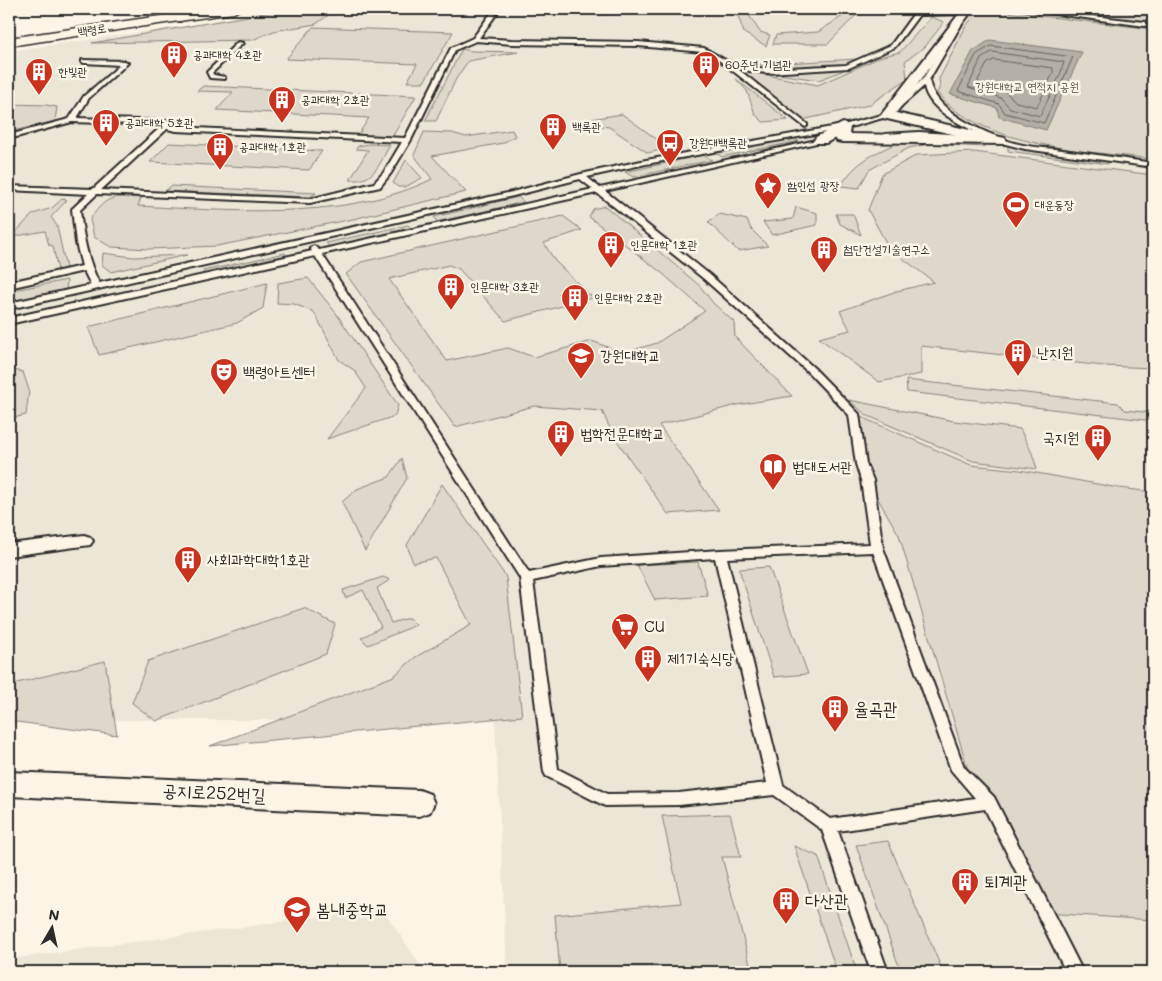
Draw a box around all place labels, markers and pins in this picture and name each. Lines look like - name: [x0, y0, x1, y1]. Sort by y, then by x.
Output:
- building icon: 공과대학 4호관: [159, 40, 189, 79]
- place label: 공과대학 4호관: [193, 46, 262, 62]
- building icon: 60주년 기념관: [691, 50, 721, 89]
- place label: 60주년 기념관: [725, 56, 792, 72]
- building icon: 한빛관: [24, 57, 54, 96]
- place label: 한빛관: [58, 63, 87, 79]
- building icon: 공과대학 2호관: [267, 85, 297, 124]
- place label: 공과대학 2호관: [301, 91, 370, 107]
- building icon: 공과대학 5호관: [91, 108, 121, 147]
- building icon: 백록관: [538, 112, 568, 151]
- place label: 공과대학 5호관: [125, 114, 194, 130]
- place label: 백록관: [572, 118, 601, 134]
- bus stop icon: 강원대백록관: [655, 128, 685, 167]
- building icon: 공과대학 1호관: [205, 132, 235, 171]
- place label: 강원대백록관: [689, 134, 747, 150]
- place label: 공과대학 1호관: [239, 138, 306, 154]
- place icon: 함인섭 광장: [753, 171, 783, 210]
- place label: 함인섭 광장: [787, 177, 839, 193]
- sports icon: 대운동장: [1001, 190, 1031, 229]
- place label: 대운동장: [1035, 196, 1074, 212]
- building icon: 인문대학 1호관: [596, 230, 626, 269]
- building icon: 첨단건설기술연구소: [809, 235, 839, 274]
- place label: 인문대학 1호관: [630, 236, 697, 252]
- place label: 첨단건설기술연구소: [843, 241, 930, 257]
- building icon: 인문대학 3호관: [436, 272, 466, 311]
- place label: 인문대학 3호관: [470, 278, 539, 294]
- building icon: 인문대학 2호관: [560, 283, 590, 322]
- place label: 인문대학 2호관: [594, 289, 663, 305]
- building icon: 난지원: [1003, 338, 1033, 377]
- school or university icon: 강원대학교: [566, 341, 596, 380]
- place label: 난지원: [1037, 342, 1073, 362]
- place label: 강원대학교: [600, 345, 660, 365]
- theatre icon: 백령아트센터: [209, 357, 239, 396]
- place label: 백령아트센터: [243, 361, 315, 381]
- building icon: 법학전문대학교: [546, 419, 576, 458]
- place label: 법학전문대학교: [580, 423, 665, 443]
- building icon: 국지원: [1083, 423, 1113, 462]
- place label: 국지원: [1043, 427, 1079, 447]
- library icon: 법대도서관: [758, 452, 788, 491]
- place label: 법대도서관: [792, 456, 852, 476]
- building icon: 사회과학대학1호관: [173, 545, 203, 584]
- place label: 사회과학대학1호관: [207, 549, 310, 569]
- supermarket icon: CU: [610, 612, 640, 651]
- place label: CU: [644, 616, 665, 636]
- building icon: 제1기숙식당: [633, 644, 663, 683]
- place label: 제1기숙식당: [667, 648, 734, 668]
- building icon: 율곡관: [820, 694, 850, 733]
- place label: 율곡관: [854, 696, 897, 720]
- building icon: 퇴계관: [950, 867, 980, 906]
- place label: 퇴계관: [984, 869, 1027, 893]
- building icon: 다산관: [771, 886, 801, 925]
- place label: 다산관: [805, 888, 848, 912]
- school or university icon: 봄내중학교: [282, 895, 312, 934]
- place label: 봄내중학교: [316, 897, 388, 921]

